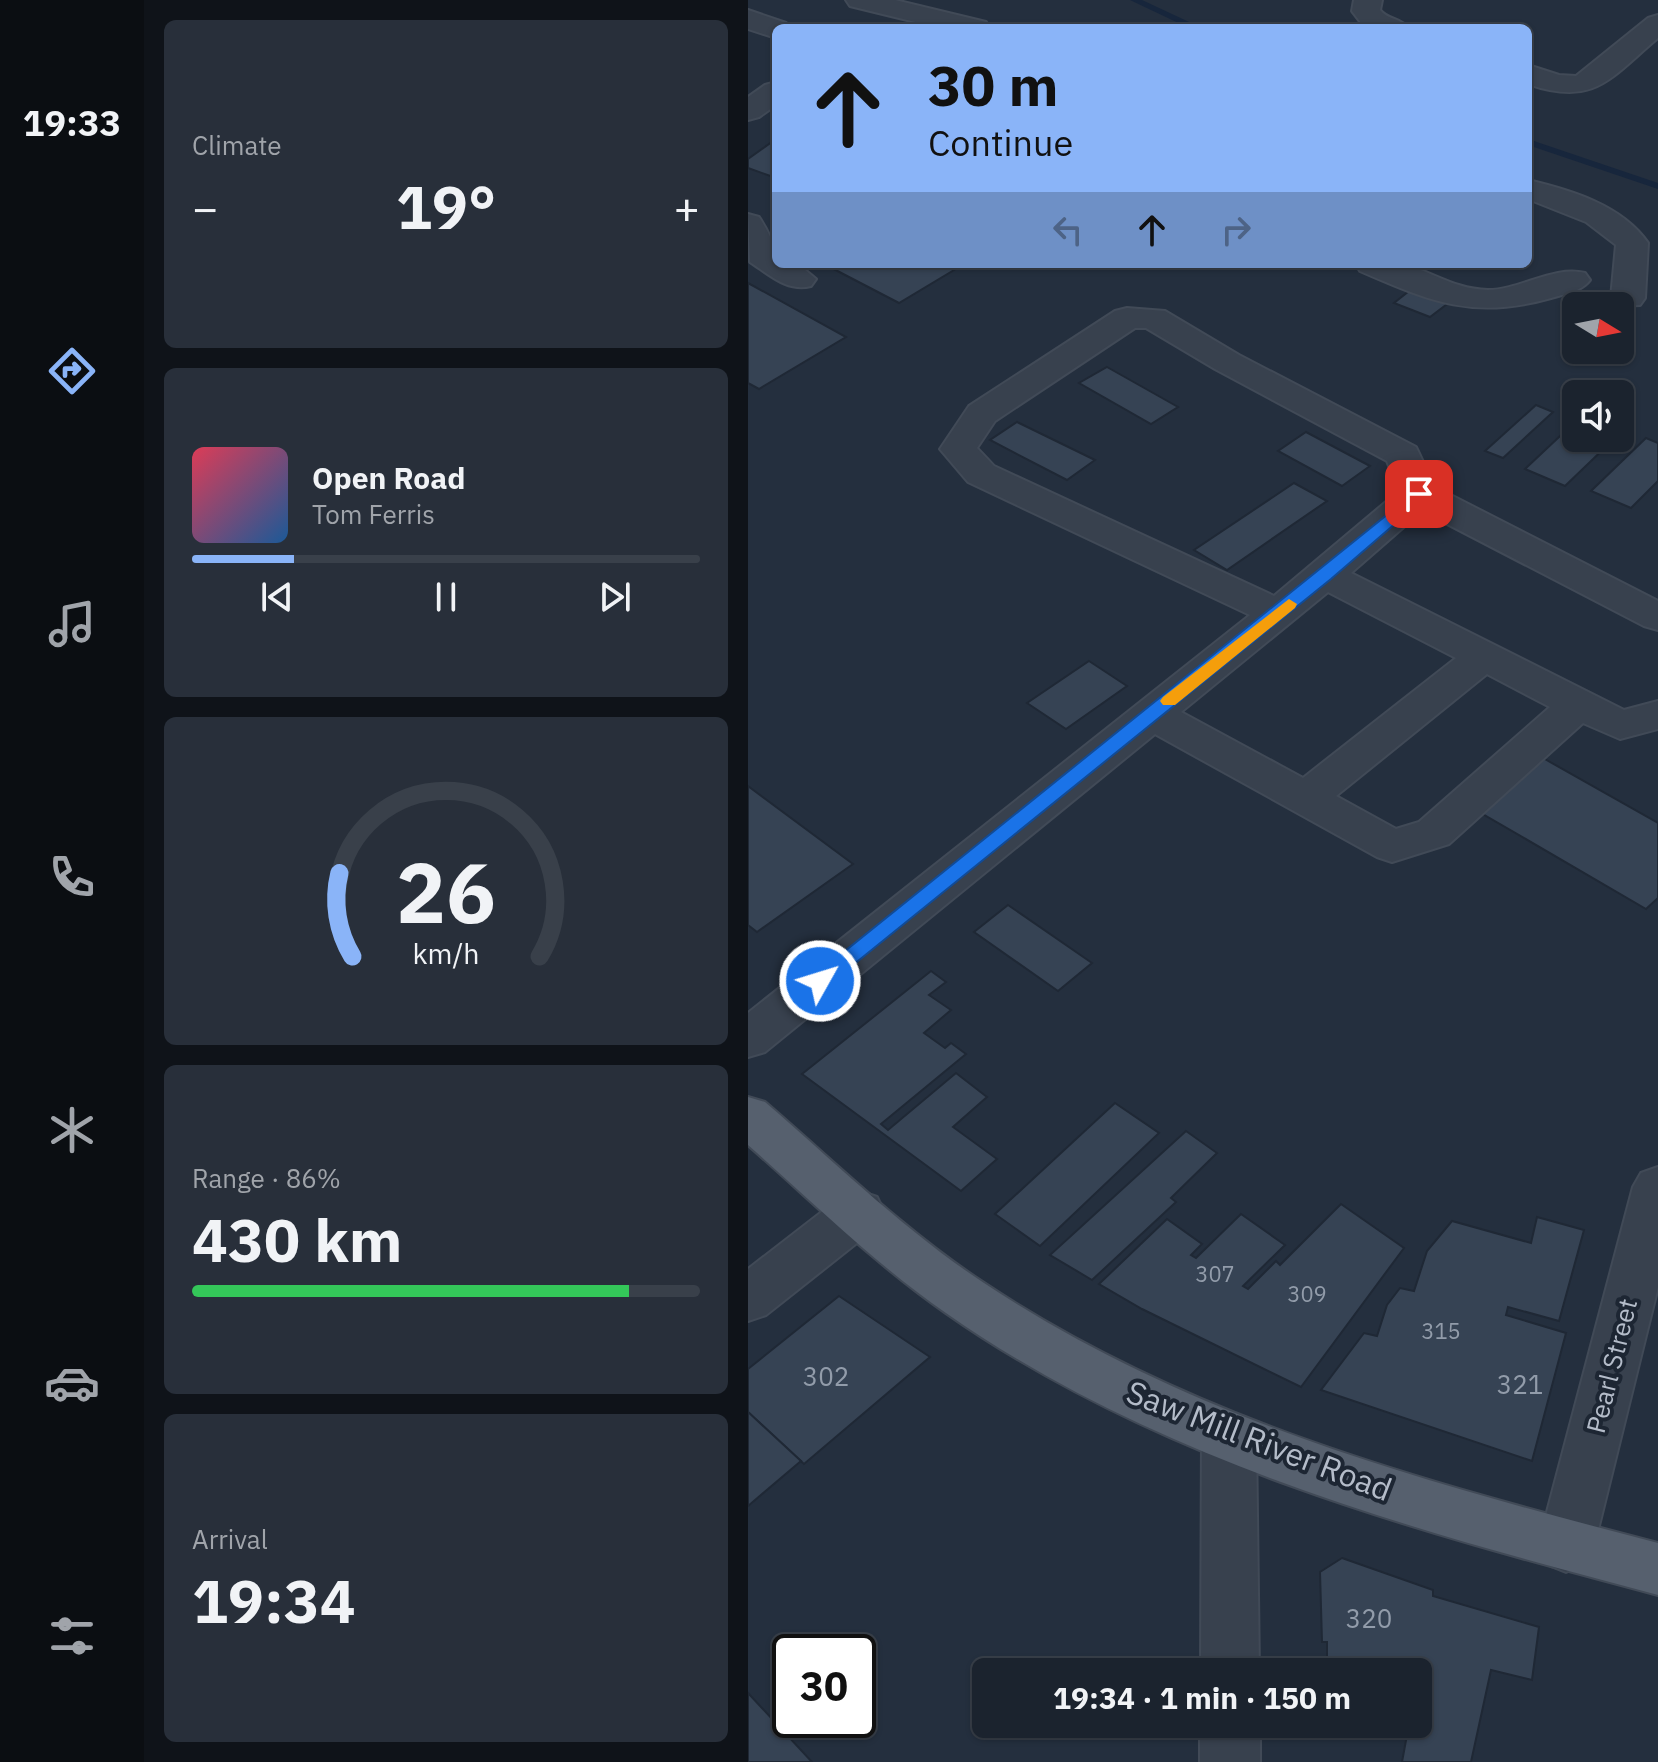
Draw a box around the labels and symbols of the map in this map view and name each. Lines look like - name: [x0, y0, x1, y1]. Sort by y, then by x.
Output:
- north arrow: [1562, 292, 1634, 364]
- pin: [1385, 460, 1453, 528]
- position arrow: [778, 939, 862, 1023]
- house number: 307: [1195, 1259, 1235, 1288]
- house number: 309: [1287, 1279, 1327, 1308]
- street label: Pearl Street: [1578, 1295, 1644, 1437]
- house number: 315: [1421, 1316, 1461, 1345]
- house number: 302: [803, 1359, 849, 1393]
- house number: 321: [1497, 1367, 1543, 1401]
- street label: Saw Mill River Road: [1121, 1370, 1398, 1510]
- house number: 320: [1346, 1601, 1392, 1635]
- speed limit sign: 30: [772, 1634, 876, 1738]

